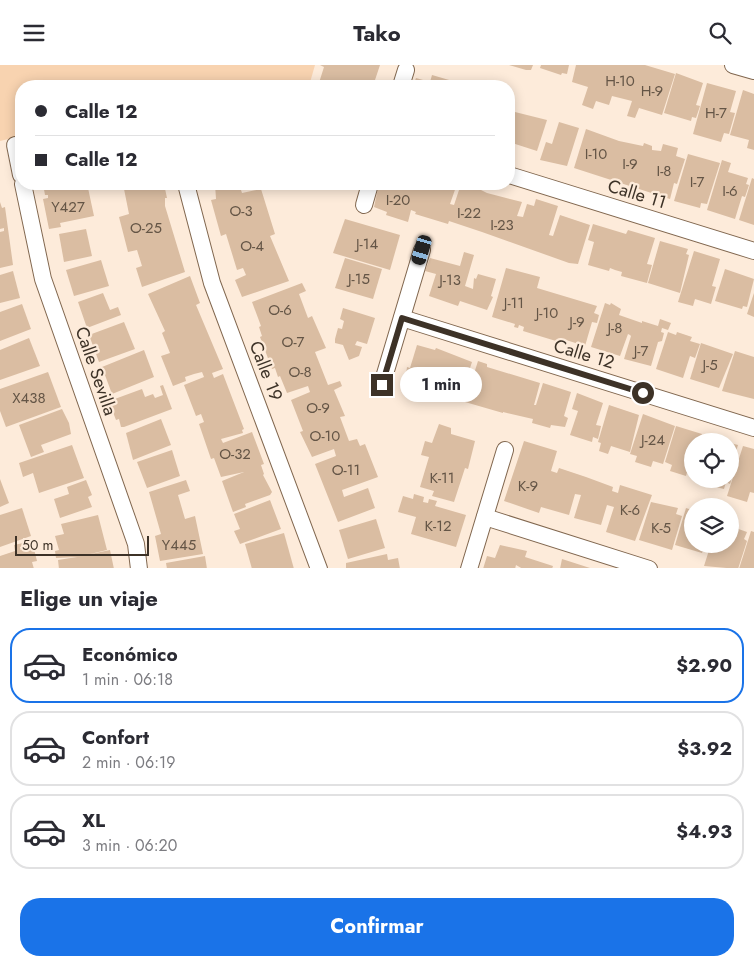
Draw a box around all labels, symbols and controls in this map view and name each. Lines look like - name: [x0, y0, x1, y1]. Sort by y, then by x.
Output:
- text: Tako: [353, 17, 401, 49]
- icon: menu: [20, 19, 48, 47]
- icon: search: [706, 19, 734, 47]
- house number: H-10: [605, 70, 635, 92]
- house number: H-9: [641, 80, 663, 102]
- text: Calle 12: [65, 98, 138, 125]
- house number: H-7: [705, 102, 727, 124]
- house number: I-10: [585, 143, 607, 165]
- text: Calle 12: [65, 146, 138, 173]
- house number: I-9: [622, 153, 638, 175]
- house number: I-8: [656, 160, 672, 182]
- house number: I-7: [690, 171, 704, 193]
- street label: Calle 11: [604, 173, 670, 215]
- house number: I-6: [722, 180, 738, 202]
- house number: I-20: [386, 189, 410, 211]
- house number: Y427: [51, 196, 85, 218]
- house number: O-3: [229, 200, 253, 222]
- house number: I-22: [457, 202, 481, 224]
- house number: I-23: [490, 214, 514, 236]
- house number: O-25: [130, 217, 162, 239]
- house number: J-14: [354, 233, 378, 255]
- car: [410, 233, 433, 267]
- house number: O-4: [240, 235, 264, 257]
- house number: J-15: [346, 268, 370, 290]
- house number: J-13: [437, 269, 461, 291]
- house number: J-11: [502, 292, 524, 314]
- house number: O-6: [268, 299, 292, 321]
- house number: J-10: [534, 302, 558, 324]
- house number: J-9: [567, 311, 585, 333]
- house number: J-8: [606, 317, 622, 339]
- street label: Calle Sevilla: [69, 323, 123, 419]
- house number: O-7: [282, 331, 305, 353]
- street label: Calle 12: [550, 332, 618, 376]
- street label: Calle 19: [243, 337, 289, 405]
- house number: J-7: [632, 340, 648, 362]
- house number: J-5: [700, 354, 718, 376]
- house number: O-8: [288, 361, 312, 383]
- callout: 1 min: [400, 367, 482, 403]
- text: 1 min: [421, 373, 461, 396]
- route end: [371, 374, 393, 396]
- route start: [632, 382, 654, 404]
- house number: X438: [12, 387, 46, 409]
- house number: O-9: [306, 397, 330, 419]
- house number: O-10: [310, 425, 340, 447]
- house number: J-24: [639, 429, 665, 451]
- map controls: [684, 433, 739, 553]
- button: locate: [684, 433, 739, 488]
- house number: O-32: [219, 443, 251, 465]
- house number: O-11: [332, 459, 360, 481]
- house number: K-11: [429, 467, 455, 489]
- house number: K-9: [518, 475, 538, 497]
- button: layers: [684, 498, 739, 553]
- house number: K-6: [620, 499, 640, 521]
- house number: K-12: [425, 515, 451, 537]
- house number: K-5: [651, 517, 671, 539]
- scale bar: [15, 533, 149, 557]
- house number: Y445: [162, 534, 196, 556]
- text: 50 m: [22, 535, 53, 555]
- text: Elige un viaje: [20, 582, 158, 614]
- text: Económico: [82, 641, 178, 668]
- icon: car: [22, 643, 67, 688]
- text: $2.90: [676, 652, 732, 679]
- text: 1 min · 06:18: [82, 668, 173, 691]
- text: Confort: [82, 724, 149, 751]
- icon: car: [22, 726, 67, 771]
- text: $3.92: [677, 735, 732, 762]
- text: 2 min · 06:19: [82, 751, 175, 774]
- text: XL: [82, 807, 105, 834]
- icon: car: [22, 809, 67, 854]
- text: $4.93: [676, 818, 732, 845]
- text: 3 min · 06:20: [82, 834, 177, 857]
- button: Confirmar: [20, 898, 734, 956]

